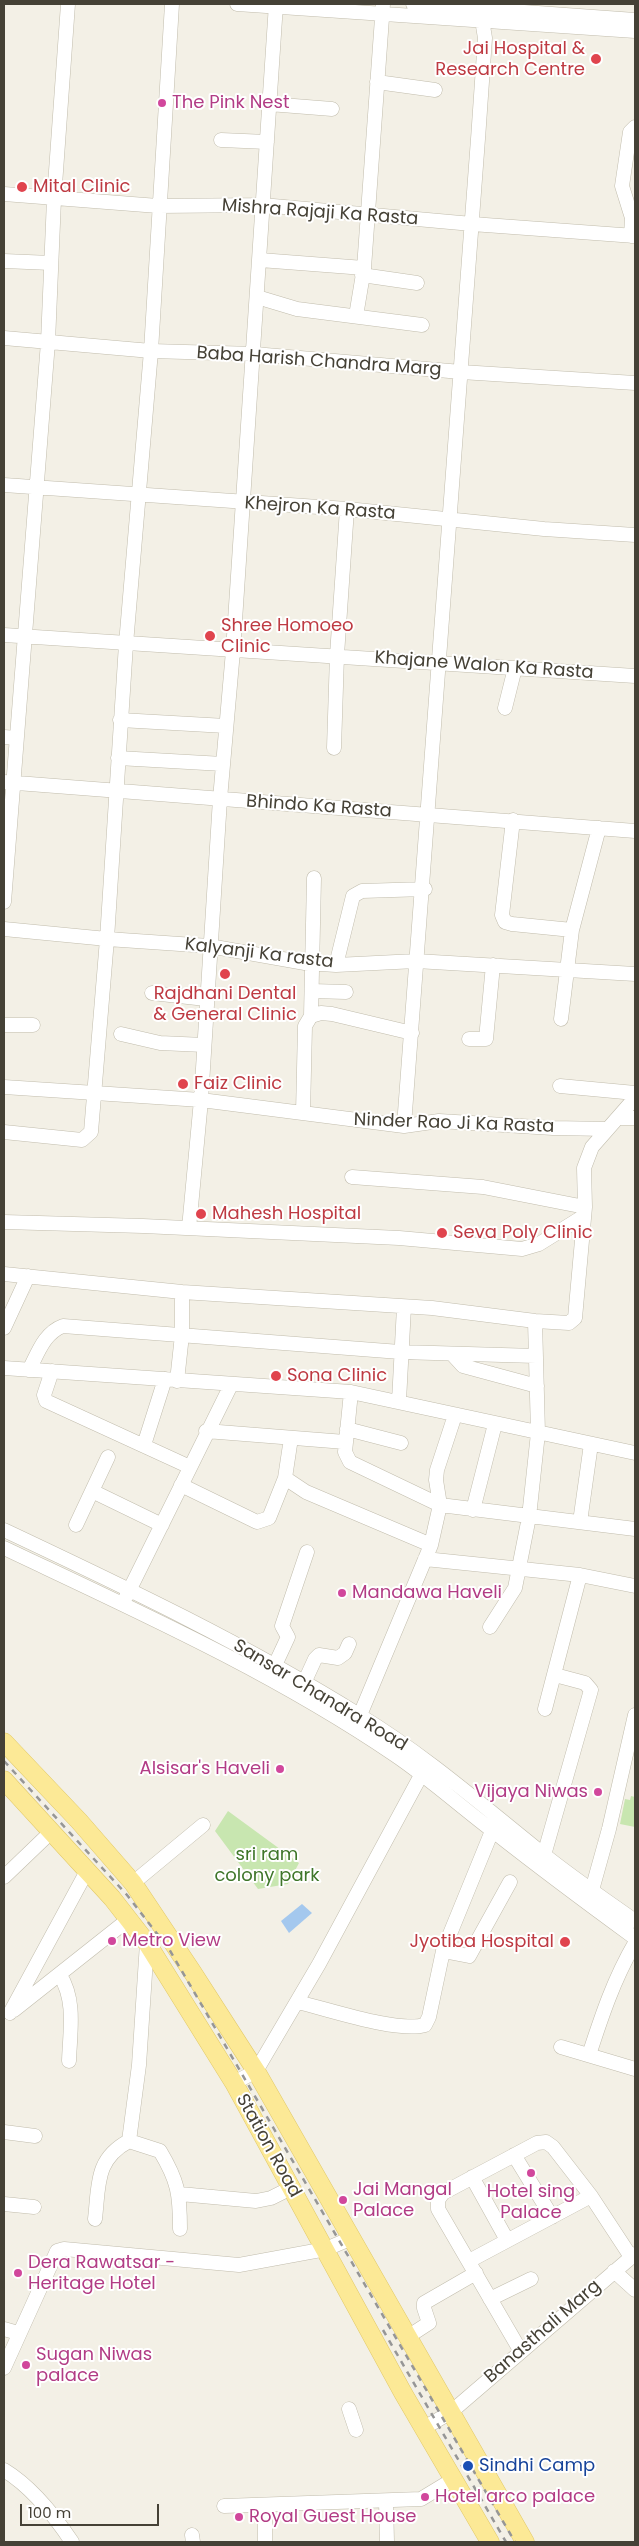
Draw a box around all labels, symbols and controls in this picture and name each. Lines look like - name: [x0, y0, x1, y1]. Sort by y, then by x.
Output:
- place label: Jai Hospital & Research Centre: [435, 38, 585, 80]
- marker: Jai Hospital & Research Centre: [589, 52, 603, 66]
- place label: The Pink Nest: [172, 92, 289, 114]
- marker: The Pink Nest: [156, 97, 168, 109]
- place label: Mital Clinic: [33, 176, 131, 198]
- marker: Mital Clinic: [15, 180, 29, 194]
- street label: Mishra Rajaji Ka Rasta: [221, 195, 419, 231]
- street label: Baba Harish Chandra Marg: [196, 343, 442, 381]
- street label: Khejron Ka Rasta: [244, 493, 396, 525]
- place label: Shree Homoeo Clinic: [221, 615, 354, 658]
- marker: Shree Homoeo Clinic: [203, 629, 217, 643]
- street label: Khajane Walon Ka Rasta: [374, 648, 594, 684]
- street label: Bhindo Ka Rasta: [245, 791, 393, 823]
- street label: Kalyanji Ka rasta: [183, 934, 335, 974]
- marker: Rajdhani Dental & General Clinic: [218, 967, 232, 981]
- place label: Rajdhani Dental & General Clinic: [153, 983, 297, 1026]
- place label: Faiz Clinic: [194, 1073, 282, 1095]
- marker: Faiz Clinic: [176, 1077, 190, 1091]
- street label: Ninder Rao Ji Ka Rasta: [353, 1110, 555, 1138]
- place label: Mahesh Hospital: [212, 1203, 361, 1225]
- marker: Mahesh Hospital: [194, 1207, 208, 1221]
- place label: Seva Poly Clinic: [453, 1222, 593, 1244]
- marker: Seva Poly Clinic: [435, 1226, 449, 1240]
- place label: Sona Clinic: [287, 1365, 387, 1387]
- marker: Sona Clinic: [269, 1369, 283, 1383]
- place label: Mandawa Haveli: [352, 1582, 502, 1604]
- marker: Mandawa Haveli: [336, 1587, 348, 1599]
- street label: Sansar Chandra Road: [229, 1635, 411, 1757]
- place label: Alsisar's Haveli: [140, 1758, 270, 1780]
- marker: Alsisar's Haveli: [274, 1763, 286, 1775]
- place label: Vijaya Niwas: [474, 1781, 588, 1803]
- marker: Vijaya Niwas: [592, 1786, 604, 1798]
- park label: sri ram colony park: [214, 1844, 320, 1886]
- place label: Metro View: [122, 1930, 221, 1952]
- place label: Jyotiba Hospital: [410, 1931, 554, 1953]
- marker: Metro View: [106, 1935, 118, 1947]
- marker: Jyotiba Hospital: [558, 1935, 572, 1949]
- street label: Station Road: [231, 2091, 305, 2201]
- marker: Hotel sing Palace: [525, 2167, 537, 2179]
- place label: Jai Mangal Palace: [353, 2179, 452, 2222]
- place label: Hotel sing Palace: [487, 2181, 575, 2224]
- marker: Jai Mangal Palace: [337, 2194, 349, 2206]
- place label: Dera Rawatsar - Heritage Hotel: [28, 2252, 175, 2294]
- marker: Dera Rawatsar - Heritage Hotel: [12, 2267, 24, 2279]
- street label: Banasthali Marg: [481, 2276, 605, 2388]
- place label: Sugan Niwas palace: [36, 2344, 152, 2386]
- marker: Sugan Niwas palace: [20, 2359, 32, 2371]
- place label: Sindhi Camp: [479, 2455, 595, 2477]
- marker: Sindhi Camp: [461, 2459, 475, 2473]
- place label: Hotel arco palace: [435, 2486, 595, 2508]
- marker: Hotel arco palace: [419, 2491, 431, 2503]
- scale bar: [22, 2494, 161, 2526]
- text: 100 m: [28, 2502, 71, 2523]
- place label: Royal Guest House: [249, 2506, 416, 2528]
- marker: Royal Guest House: [233, 2511, 245, 2523]

